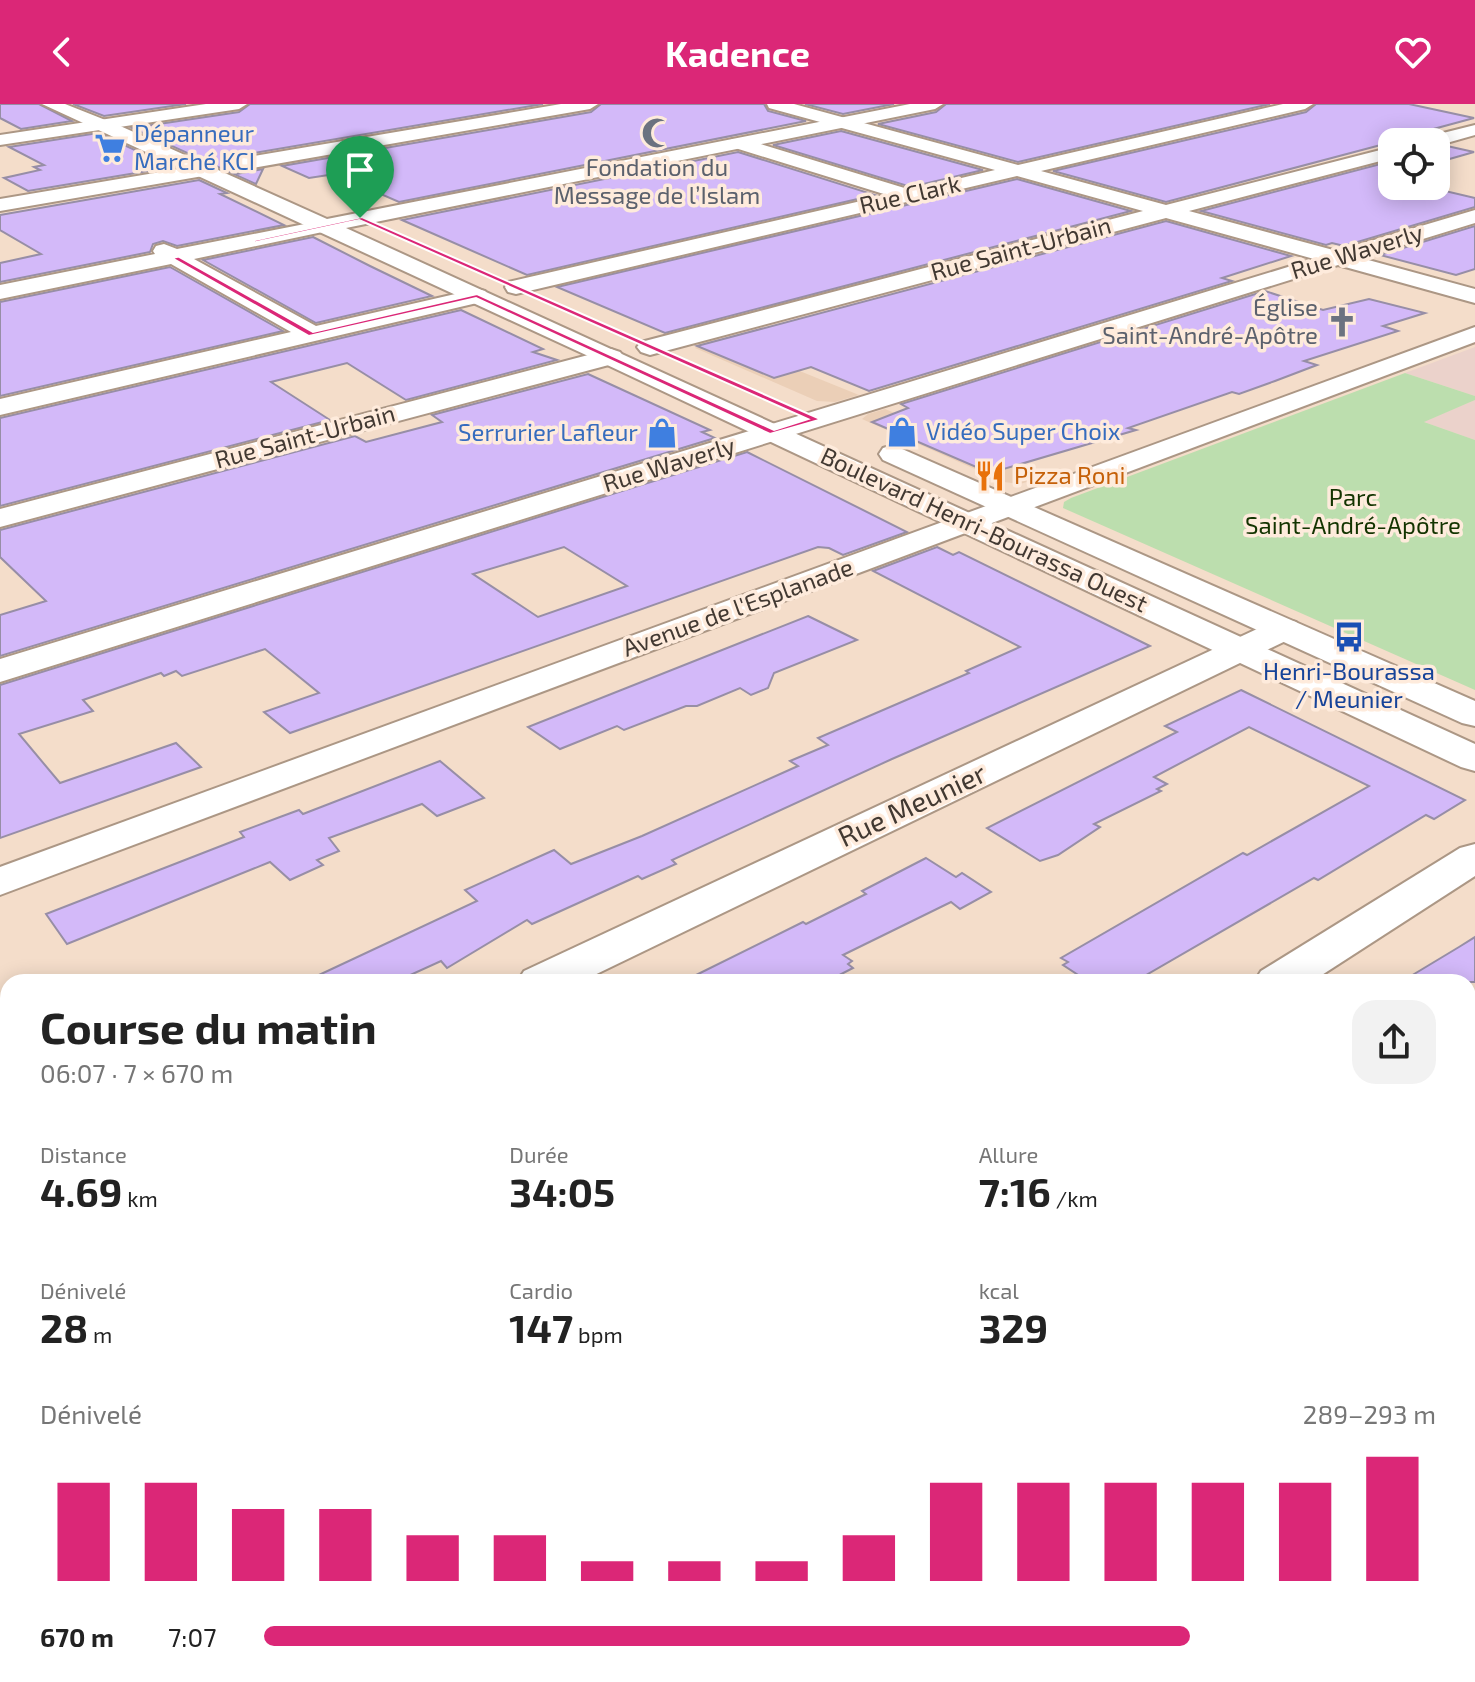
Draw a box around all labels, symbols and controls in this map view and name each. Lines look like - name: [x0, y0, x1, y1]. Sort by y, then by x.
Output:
- icon: back: [40, 30, 84, 74]
- icon: heart: [1391, 30, 1435, 74]
- text: Kadence: [665, 31, 810, 74]
- mosque icon: Fondation du Message de l’Islam: [640, 116, 674, 150]
- place label: Dépanneur Marché KCI: [134, 118, 255, 175]
- map controls: [1378, 128, 1450, 200]
- button: locate: [1378, 128, 1450, 200]
- supermarket icon: Dépanneur Marché KCI: [93, 131, 127, 165]
- pin: [326, 136, 394, 218]
- icon: arrive: [338, 148, 382, 192]
- place label: Fondation du Message de l’Islam: [554, 152, 760, 209]
- street label: Rue Clark: [856, 168, 963, 219]
- street label: Rue Saint-Urbain: [927, 210, 1114, 286]
- street label: Rue Waverly: [1287, 217, 1426, 284]
- place label: Église Saint-André-Apôtre: [1102, 292, 1318, 349]
- church icon: Église Saint-André-Apôtre: [1325, 305, 1359, 339]
- street label: Rue Saint-Urbain: [211, 398, 398, 474]
- shop icon: Vidéo Super Choix: [885, 415, 919, 449]
- shop icon: Serrurier Lafleur: [645, 416, 679, 450]
- place label: Vidéo Super Choix: [926, 416, 1121, 445]
- place label: Serrurier Lafleur: [458, 417, 638, 446]
- street label: Rue Waverly: [599, 430, 738, 497]
- street label: Boulevard Henri-Bourassa Ouest: [817, 440, 1153, 617]
- restaurant icon: Pizza Roni: [973, 459, 1007, 493]
- place label: Pizza Roni: [1014, 460, 1125, 489]
- park label: Parc Saint-André-Apôtre: [1245, 482, 1461, 539]
- street label: Avenue de l'Esplanade: [618, 551, 857, 662]
- bus stop icon: Henri-Bourassa / Meunier: [1332, 620, 1366, 654]
- place label: Henri-Bourassa / Meunier: [1263, 656, 1435, 713]
- street label: Rue Meunier: [832, 755, 991, 853]
- text: Course du matin: [40, 1000, 377, 1053]
- button: share: [1352, 1000, 1436, 1084]
- text: 06:07 · 7 × 670 m: [40, 1057, 233, 1088]
- text: Distance: [40, 1141, 127, 1167]
- text: Durée: [509, 1141, 569, 1167]
- text: Allure: [979, 1141, 1038, 1167]
- text: 4.69: [40, 1167, 122, 1215]
- text: 34:05: [509, 1167, 615, 1215]
- text: 7:16: [979, 1167, 1051, 1215]
- text: km: [122, 1185, 158, 1211]
- text: /km: [1051, 1185, 1098, 1211]
- text: Dénivelé: [40, 1277, 126, 1303]
- text: Cardio: [509, 1277, 573, 1303]
- text: kcal: [979, 1277, 1019, 1303]
- text: 28: [40, 1303, 88, 1351]
- text: 147: [509, 1303, 573, 1351]
- text: 329: [979, 1303, 1048, 1351]
- text: m: [88, 1321, 112, 1347]
- text: bpm: [573, 1321, 623, 1347]
- text: Dénivelé: [40, 1398, 142, 1429]
- text: 289–293 m: [1303, 1398, 1436, 1429]
- text: 670 m: [40, 1621, 114, 1652]
- text: 7:07: [168, 1621, 216, 1652]

